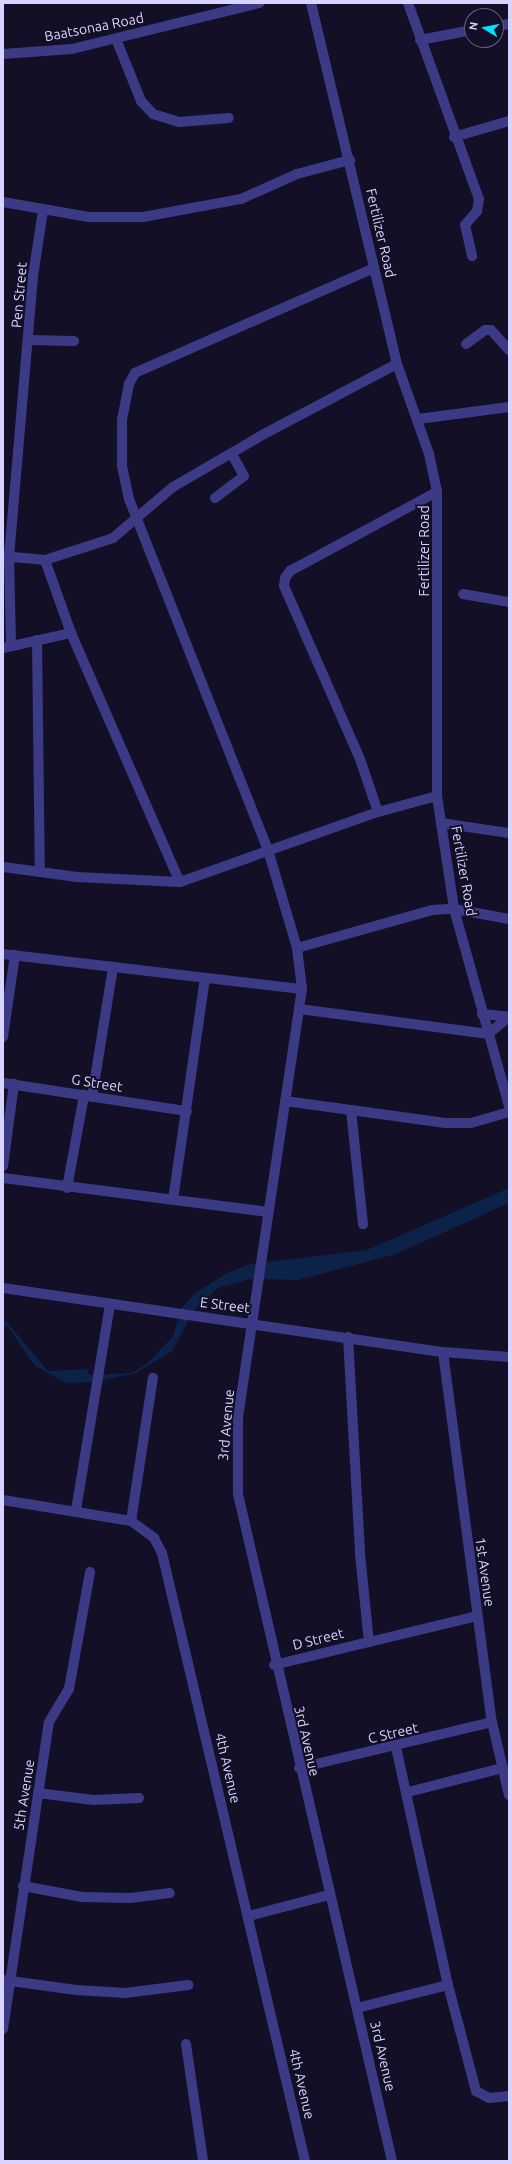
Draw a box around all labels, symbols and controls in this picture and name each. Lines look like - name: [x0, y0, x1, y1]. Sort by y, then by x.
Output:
- north arrow: [464, 8, 504, 48]
- street label: Baatsonaa Road: [43, 9, 145, 45]
- text: N: [467, 21, 480, 31]
- street label: Fertilizer Road: [363, 187, 399, 279]
- street label: Pen Street: [8, 261, 30, 329]
- street label: Fertilizer Road: [416, 505, 432, 597]
- street label: Fertilizer Road: [448, 825, 480, 917]
- street label: G Street: [70, 1071, 124, 1095]
- street label: E Street: [199, 1294, 251, 1316]
- street label: 3rd Avenue: [215, 1389, 237, 1461]
- street label: 1st Avenue: [472, 1536, 498, 1608]
- street label: D Street: [291, 1625, 345, 1653]
- street label: 3rd Avenue: [291, 1704, 323, 1778]
- street label: C Street: [366, 1719, 420, 1747]
- street label: 4th Avenue: [212, 1731, 244, 1805]
- street label: 5th Avenue: [10, 1758, 38, 1832]
- street label: 3rd Avenue: [367, 2019, 399, 2093]
- street label: 4th Avenue: [286, 2047, 318, 2121]

